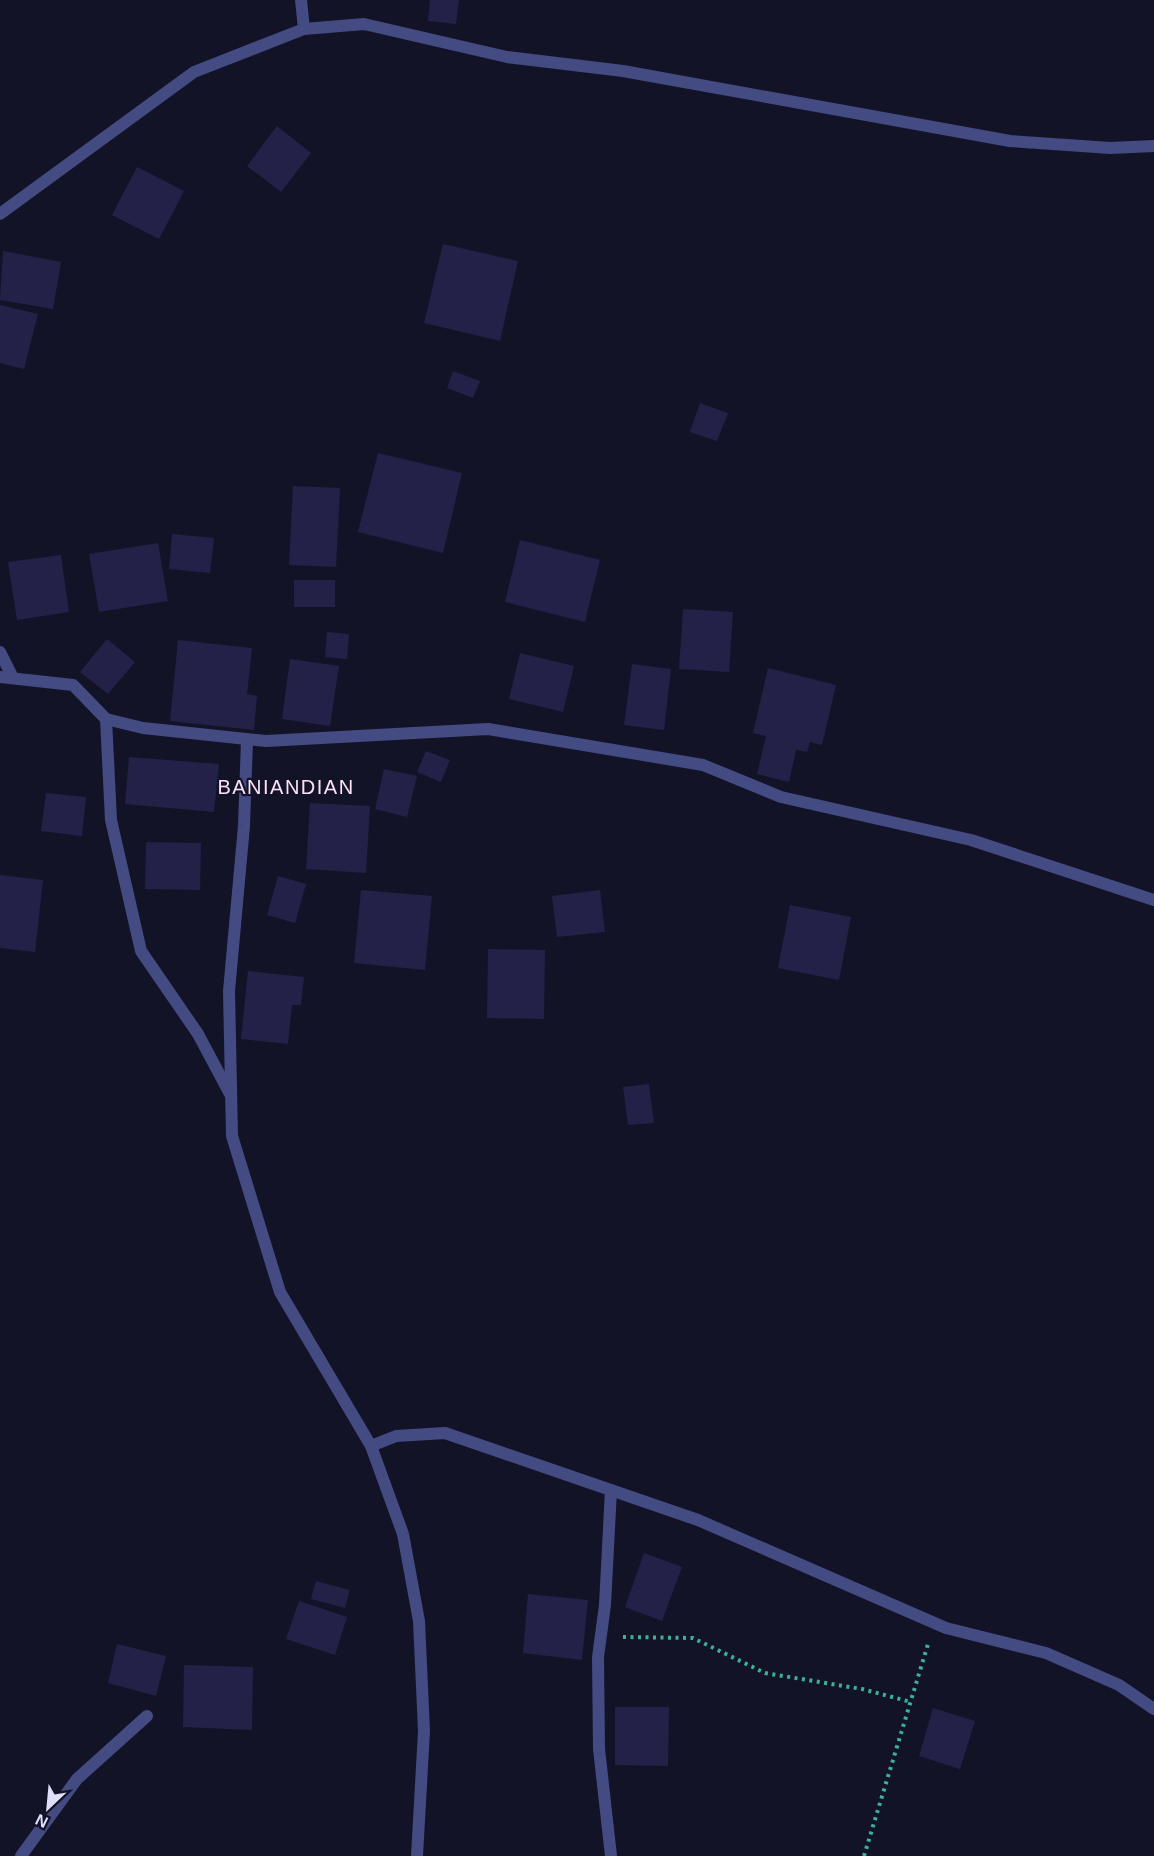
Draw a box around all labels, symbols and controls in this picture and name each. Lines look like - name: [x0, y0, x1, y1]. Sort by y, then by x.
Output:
- district label: BANIANDIAN: [217, 776, 355, 798]
- north arrow: [18, 1778, 78, 1838]
- text: N: [33, 1811, 51, 1831]

